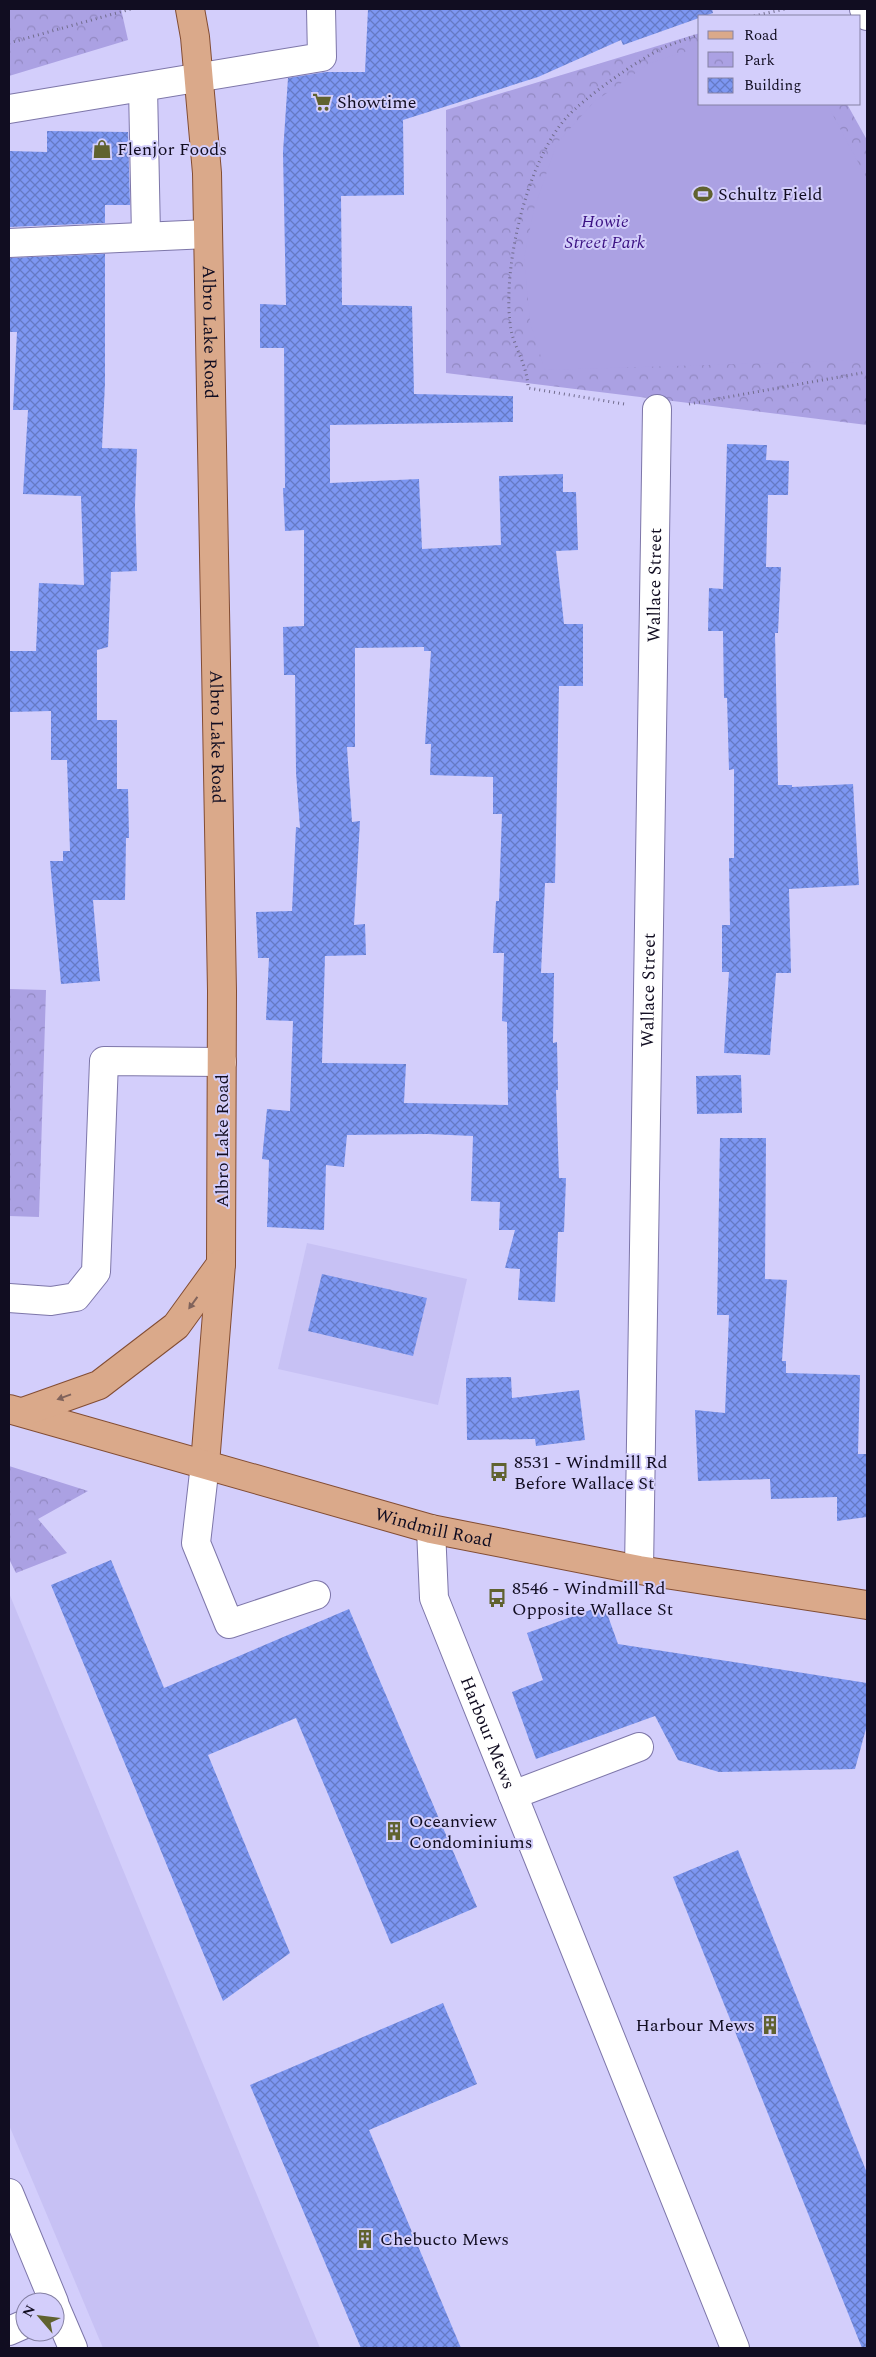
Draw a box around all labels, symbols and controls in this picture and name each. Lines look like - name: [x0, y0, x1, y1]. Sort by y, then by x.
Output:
- legend: [698, 15, 861, 105]
- text: Road: [744, 24, 778, 47]
- text: Park: [744, 49, 775, 72]
- text: Building: [744, 74, 801, 97]
- place label: Showtime: [337, 89, 417, 116]
- supermarket icon: Showtime: [311, 91, 333, 113]
- place label: Flenjor Foods: [117, 136, 227, 163]
- shop icon: Flenjor Foods: [91, 138, 113, 160]
- place label: Schultz Field: [718, 181, 823, 208]
- sports icon: Schultz Field: [692, 183, 714, 205]
- park label: Howie Street Park: [565, 208, 646, 256]
- street label: Albro Lake Road: [195, 265, 224, 399]
- street label: Wallace Street: [640, 528, 669, 643]
- street label: Albro Lake Road: [202, 670, 232, 804]
- street label: Wallace Street: [634, 933, 663, 1048]
- street label: Albro Lake Road: [209, 1074, 236, 1208]
- one-way arrow: [187, 1296, 198, 1309]
- one-way arrow: [56, 1393, 71, 1401]
- place label: 8531 - Windmill Rd Before Wallace St: [514, 1449, 667, 1497]
- bus stop icon: 8531 - Windmill Rd Before Wallace St: [488, 1461, 510, 1483]
- street label: Windmill Road: [371, 1501, 495, 1555]
- place label: 8546 - Windmill Rd Opposite Wallace St: [512, 1575, 673, 1623]
- bus stop icon: 8546 - Windmill Rd Opposite Wallace St: [486, 1587, 508, 1609]
- street label: Harbour Mews: [453, 1672, 522, 1793]
- place label: Oceanview Condominiums: [409, 1808, 532, 1856]
- building icon: Oceanview Condominiums: [383, 1820, 405, 1842]
- place label: Harbour Mews: [636, 2012, 755, 2039]
- building icon: Harbour Mews: [759, 2014, 781, 2036]
- place label: Chebucto Mews: [380, 2226, 509, 2253]
- building icon: Chebucto Mews: [354, 2228, 376, 2250]
- north arrow: [15, 2292, 65, 2342]
- text: N: [17, 2301, 41, 2321]

